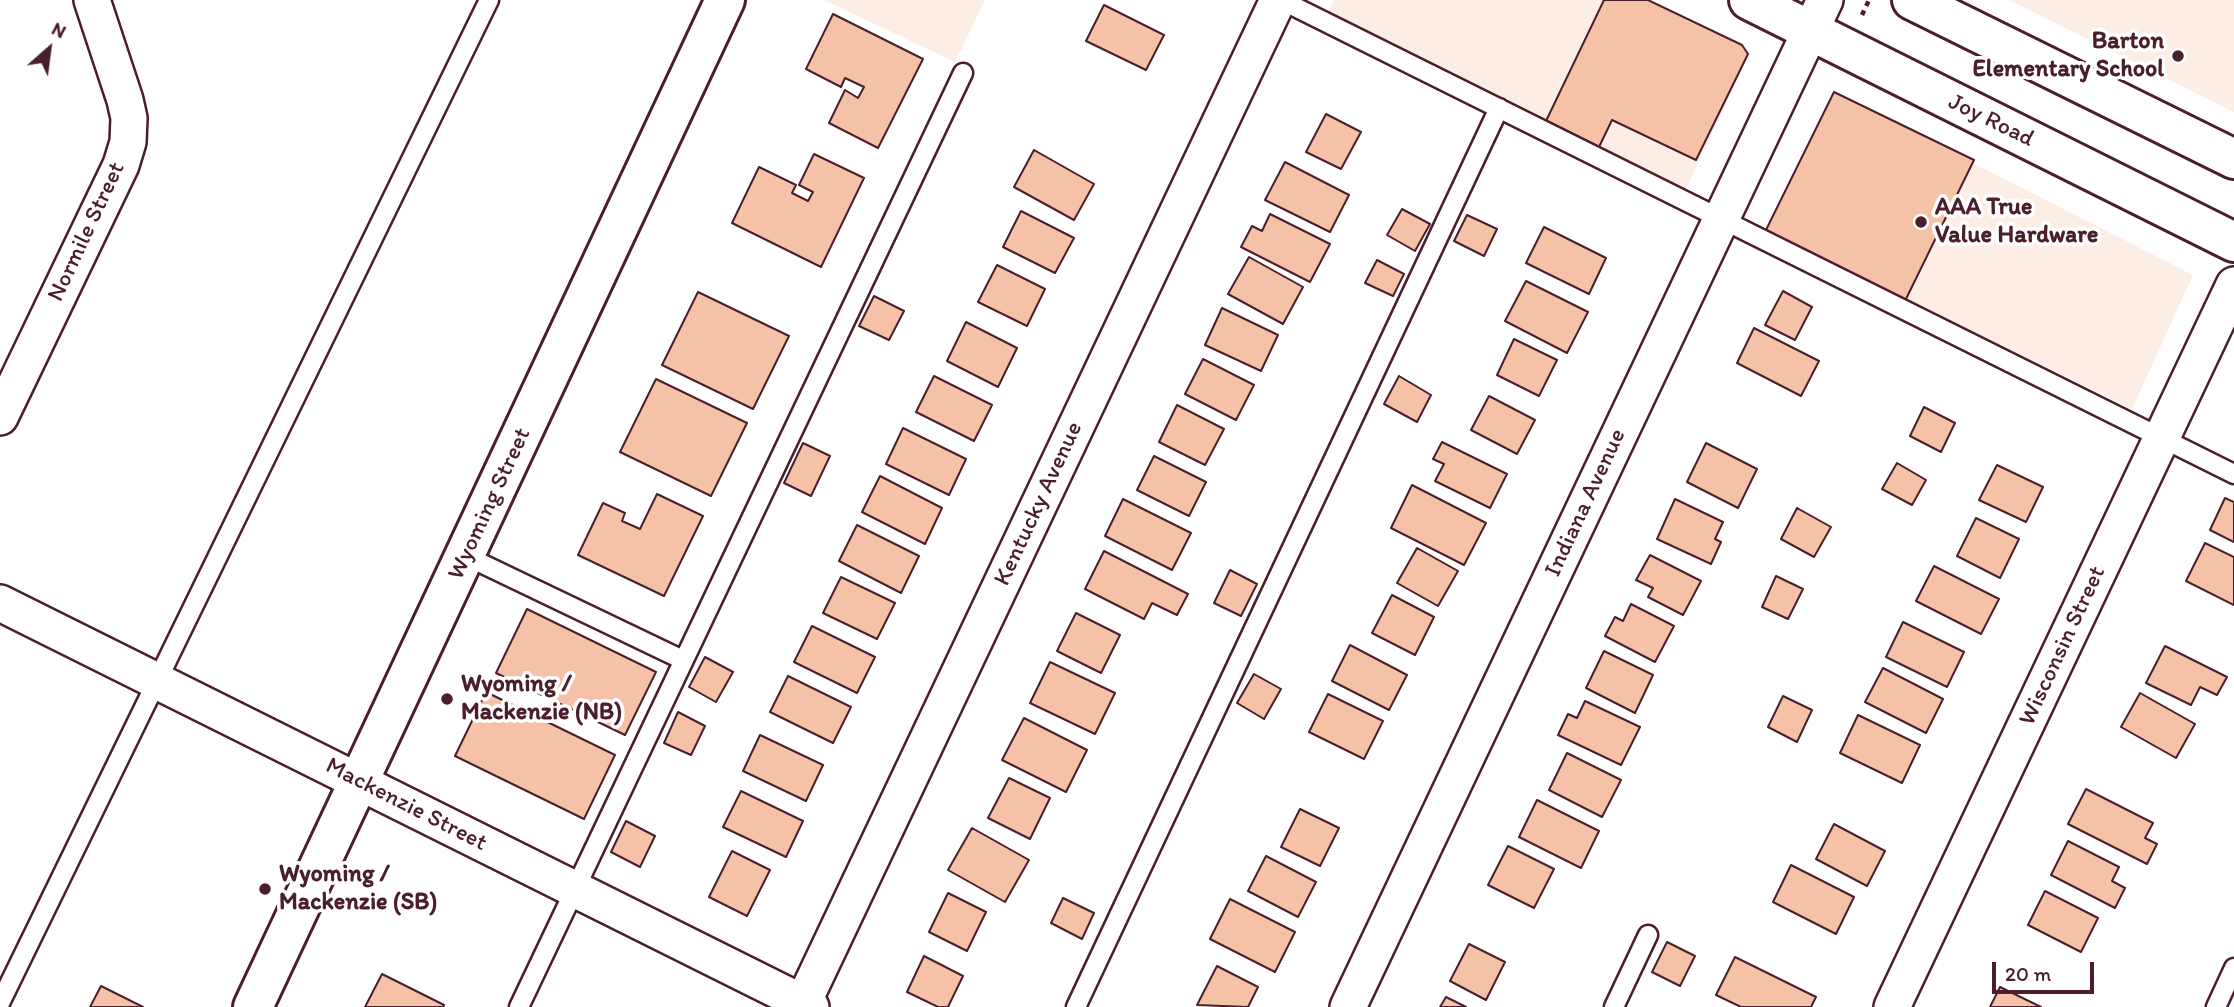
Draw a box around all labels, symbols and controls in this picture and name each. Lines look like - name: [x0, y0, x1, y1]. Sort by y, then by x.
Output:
- north arrow: [14, 14, 84, 84]
- text: N: [48, 17, 70, 43]
- place label: Barton Elementary School: [1973, 28, 2164, 84]
- marker: Barton Elementary School: [2170, 48, 2186, 64]
- street label: Joy Road: [1943, 88, 2039, 154]
- street label: Normile Street: [42, 158, 132, 306]
- place label: AAA True Value Hardware: [1935, 194, 2098, 250]
- marker: AAA True Value Hardware: [1913, 214, 1929, 230]
- street label: Kentucky Avenue: [988, 417, 1090, 591]
- street label: Wyoming Street: [442, 424, 538, 584]
- street label: Indiana Avenue: [1539, 424, 1633, 582]
- street label: Wisconsin Street: [2014, 562, 2112, 730]
- place label: Wyoming / Mackenzie (NB): [461, 671, 622, 727]
- marker: Wyoming / Mackenzie (NB): [439, 691, 455, 707]
- street label: Mackenzie Street: [320, 752, 492, 858]
- place label: Wyoming / Mackenzie (SB): [279, 861, 437, 917]
- marker: Wyoming / Mackenzie (SB): [257, 881, 273, 897]
- scale bar: [1996, 948, 2098, 992]
- text: 20 m: [2005, 961, 2051, 986]

